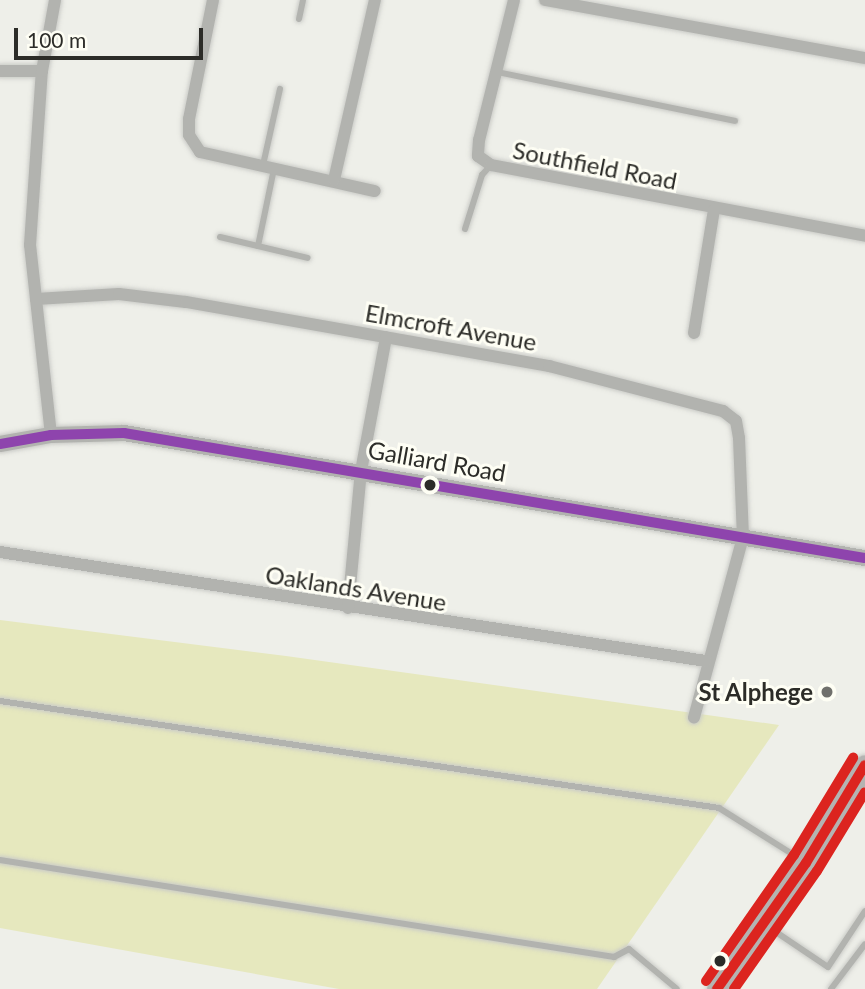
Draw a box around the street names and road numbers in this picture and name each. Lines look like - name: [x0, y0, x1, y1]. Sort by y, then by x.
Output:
- street label: Southfield Road: [510, 135, 680, 195]
- street label: Elmcroft Avenue: [363, 298, 539, 356]
- street label: Galliard Road: [366, 435, 508, 487]
- street label: Oaklands Avenue: [263, 559, 449, 617]

